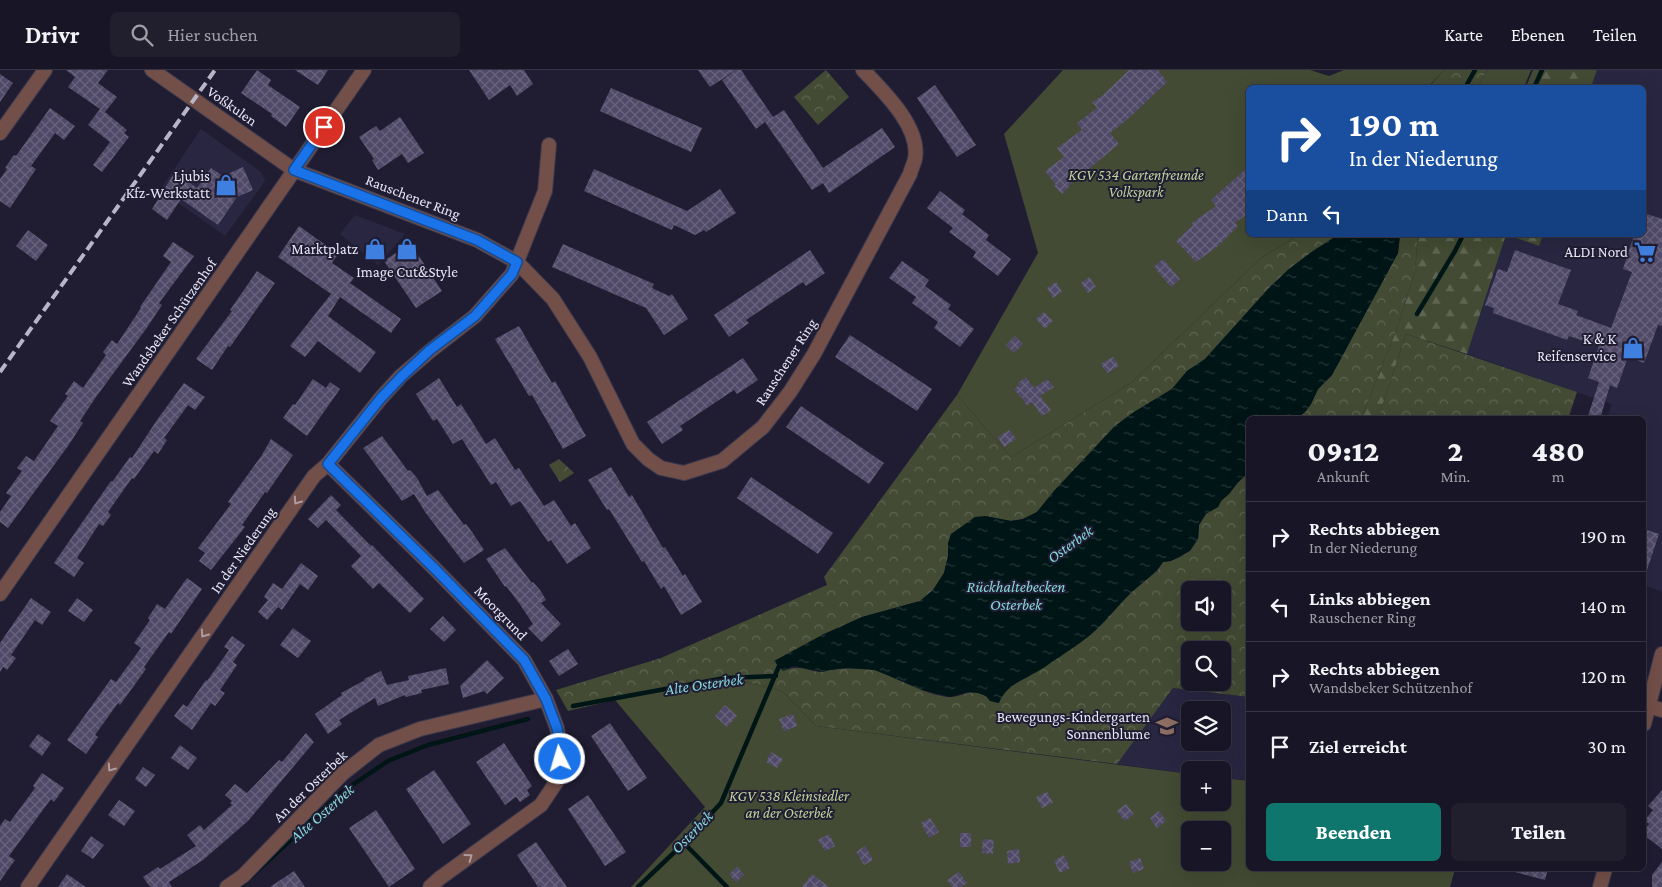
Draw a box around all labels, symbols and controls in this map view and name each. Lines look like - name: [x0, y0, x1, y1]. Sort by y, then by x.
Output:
- search box: [110, 12, 460, 57]
- text: Drivr: [25, 21, 80, 48]
- icon: search: [128, 21, 156, 49]
- text: Hier suchen: [168, 24, 258, 45]
- text: Karte: [1444, 25, 1483, 45]
- text: Ebenen: [1511, 25, 1565, 45]
- text: Teilen: [1593, 25, 1637, 45]
- street label: Voßkulen: [204, 83, 260, 129]
- icon: right: [1266, 105, 1331, 170]
- text: 190 m: [1349, 105, 1439, 144]
- pin: [303, 106, 345, 148]
- icon: arrive: [310, 113, 338, 141]
- text: In der Niederung: [1349, 146, 1498, 171]
- park label: KGV 534 Gartenfreunde Volkspark: [1068, 167, 1204, 201]
- place label: Ljubis Kfz-Werkstatt: [126, 168, 211, 201]
- shop icon: Ljubis Kfz-Werkstatt: [213, 172, 239, 198]
- street label: Rauschener Ring: [363, 172, 463, 223]
- icon: left: [1318, 200, 1346, 228]
- text: Dann: [1266, 204, 1308, 225]
- shop icon: Marktplatz: [362, 236, 388, 262]
- shop icon: Image Cut&Style: [394, 236, 420, 262]
- supermarket icon: ALDI Nord: [1632, 239, 1658, 265]
- place label: Marktplatz: [291, 241, 358, 258]
- place label: ALDI Nord: [1565, 244, 1628, 260]
- street label: Wandsbeker Schützenhof: [119, 255, 220, 390]
- place label: Image Cut&Style: [356, 264, 458, 281]
- street label: Rauschener Ring: [752, 316, 821, 409]
- place label: K & K Reifenservice: [1537, 331, 1616, 364]
- shop icon: K & K Reifenservice: [1620, 335, 1646, 361]
- text: 09:12: [1307, 434, 1379, 467]
- text: 2: [1447, 434, 1463, 467]
- text: 480: [1531, 434, 1585, 467]
- text: Ankunft: [1317, 468, 1369, 485]
- text: Min.: [1440, 468, 1470, 485]
- text: m: [1552, 468, 1564, 485]
- one-way arrow: [294, 495, 303, 505]
- street label: In der Niederung: [207, 504, 279, 597]
- text: Rechts abbiegen: [1309, 518, 1440, 539]
- water label: Osterbek: [1044, 521, 1097, 566]
- icon: right: [1266, 523, 1294, 551]
- text: 190 m: [1580, 526, 1626, 547]
- text: In der Niederung: [1309, 539, 1417, 556]
- water label: Rückhaltebecken Osterbek: [967, 578, 1065, 613]
- map controls: [1181, 581, 1231, 871]
- button: sound: [1181, 581, 1231, 631]
- street label: Moorgrund: [471, 583, 531, 644]
- text: Links abbiegen: [1309, 588, 1431, 609]
- icon: left: [1266, 593, 1294, 621]
- text: 140 m: [1580, 596, 1626, 617]
- text: Rauschener Ring: [1309, 609, 1416, 626]
- one-way arrow: [201, 629, 210, 638]
- button: search: [1181, 641, 1231, 691]
- text: Rechts abbiegen: [1309, 658, 1440, 679]
- icon: right: [1266, 663, 1294, 691]
- text: 120 m: [1581, 666, 1626, 687]
- water label: Alte Osterbek: [663, 670, 745, 698]
- text: Wandsbeker Schützenhof: [1309, 679, 1472, 696]
- button: layers: [1181, 701, 1231, 751]
- place label: Bewegungs-Kindergarten Sonnenblume: [997, 709, 1150, 742]
- school or university icon: Bewegungs-Kindergarten Sonnenblume: [1154, 713, 1180, 739]
- position arrow: [533, 732, 585, 784]
- icon: arrive: [1266, 733, 1294, 761]
- text: Ziel erreicht: [1309, 736, 1407, 757]
- text: 30 m: [1587, 736, 1626, 757]
- street label: An der Osterbek: [270, 746, 351, 825]
- button: +: [1181, 761, 1231, 811]
- one-way arrow: [108, 762, 117, 771]
- water label: Alte Osterbek: [286, 780, 358, 846]
- park label: KGV 538 Kleinsiedler an der Osterbek: [729, 788, 850, 821]
- button: Beenden: [1266, 803, 1441, 861]
- button: Teilen: [1451, 803, 1626, 861]
- water label: Osterbek: [668, 807, 717, 857]
- button: −: [1181, 821, 1231, 871]
- one-way arrow: [463, 854, 472, 863]

